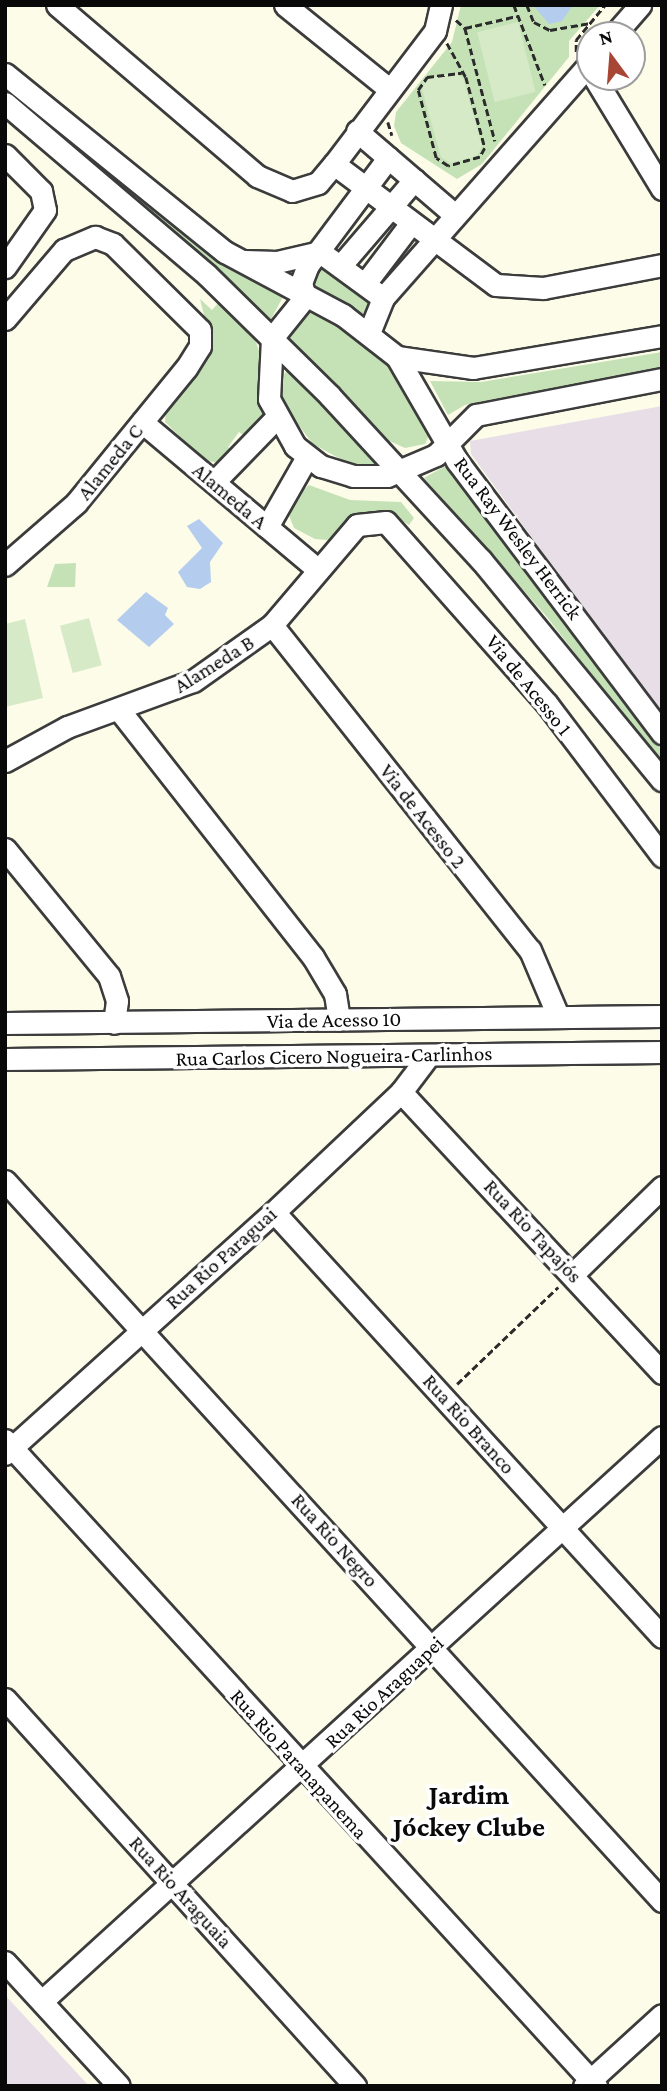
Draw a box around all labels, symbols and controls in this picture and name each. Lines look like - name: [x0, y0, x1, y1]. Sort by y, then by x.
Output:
- north arrow: [576, 21, 646, 91]
- text: N: [596, 25, 615, 49]
- street label: Alameda C: [72, 419, 148, 505]
- street label: Rua Ray Wesley Herrick: [449, 452, 587, 624]
- street label: Alameda A: [187, 457, 273, 535]
- street label: Via de Acesso 1: [481, 629, 577, 741]
- street label: Alameda B: [169, 630, 259, 698]
- street label: Via de Acesso 2: [374, 759, 472, 873]
- street label: Via de Acesso 10: [267, 1006, 401, 1034]
- street label: Rua Carlos Cicero Nogueira-Carlinhos: [175, 1041, 493, 1071]
- street label: Rua Rio Tapajós: [479, 1174, 587, 1288]
- street label: Rua Rio Paraguai: [160, 1201, 282, 1315]
- street label: Rua Rio Branco: [417, 1369, 521, 1479]
- street label: Rua Rio Negro: [286, 1488, 384, 1592]
- street label: Rua Rio Araguapei: [319, 1631, 449, 1753]
- street label: Rua Rio Paranapanema: [225, 1684, 373, 1844]
- district label: Jardim Jóckey Clube: [393, 1778, 545, 1844]
- street label: Rua Rio Araguaia: [124, 1831, 238, 1953]

